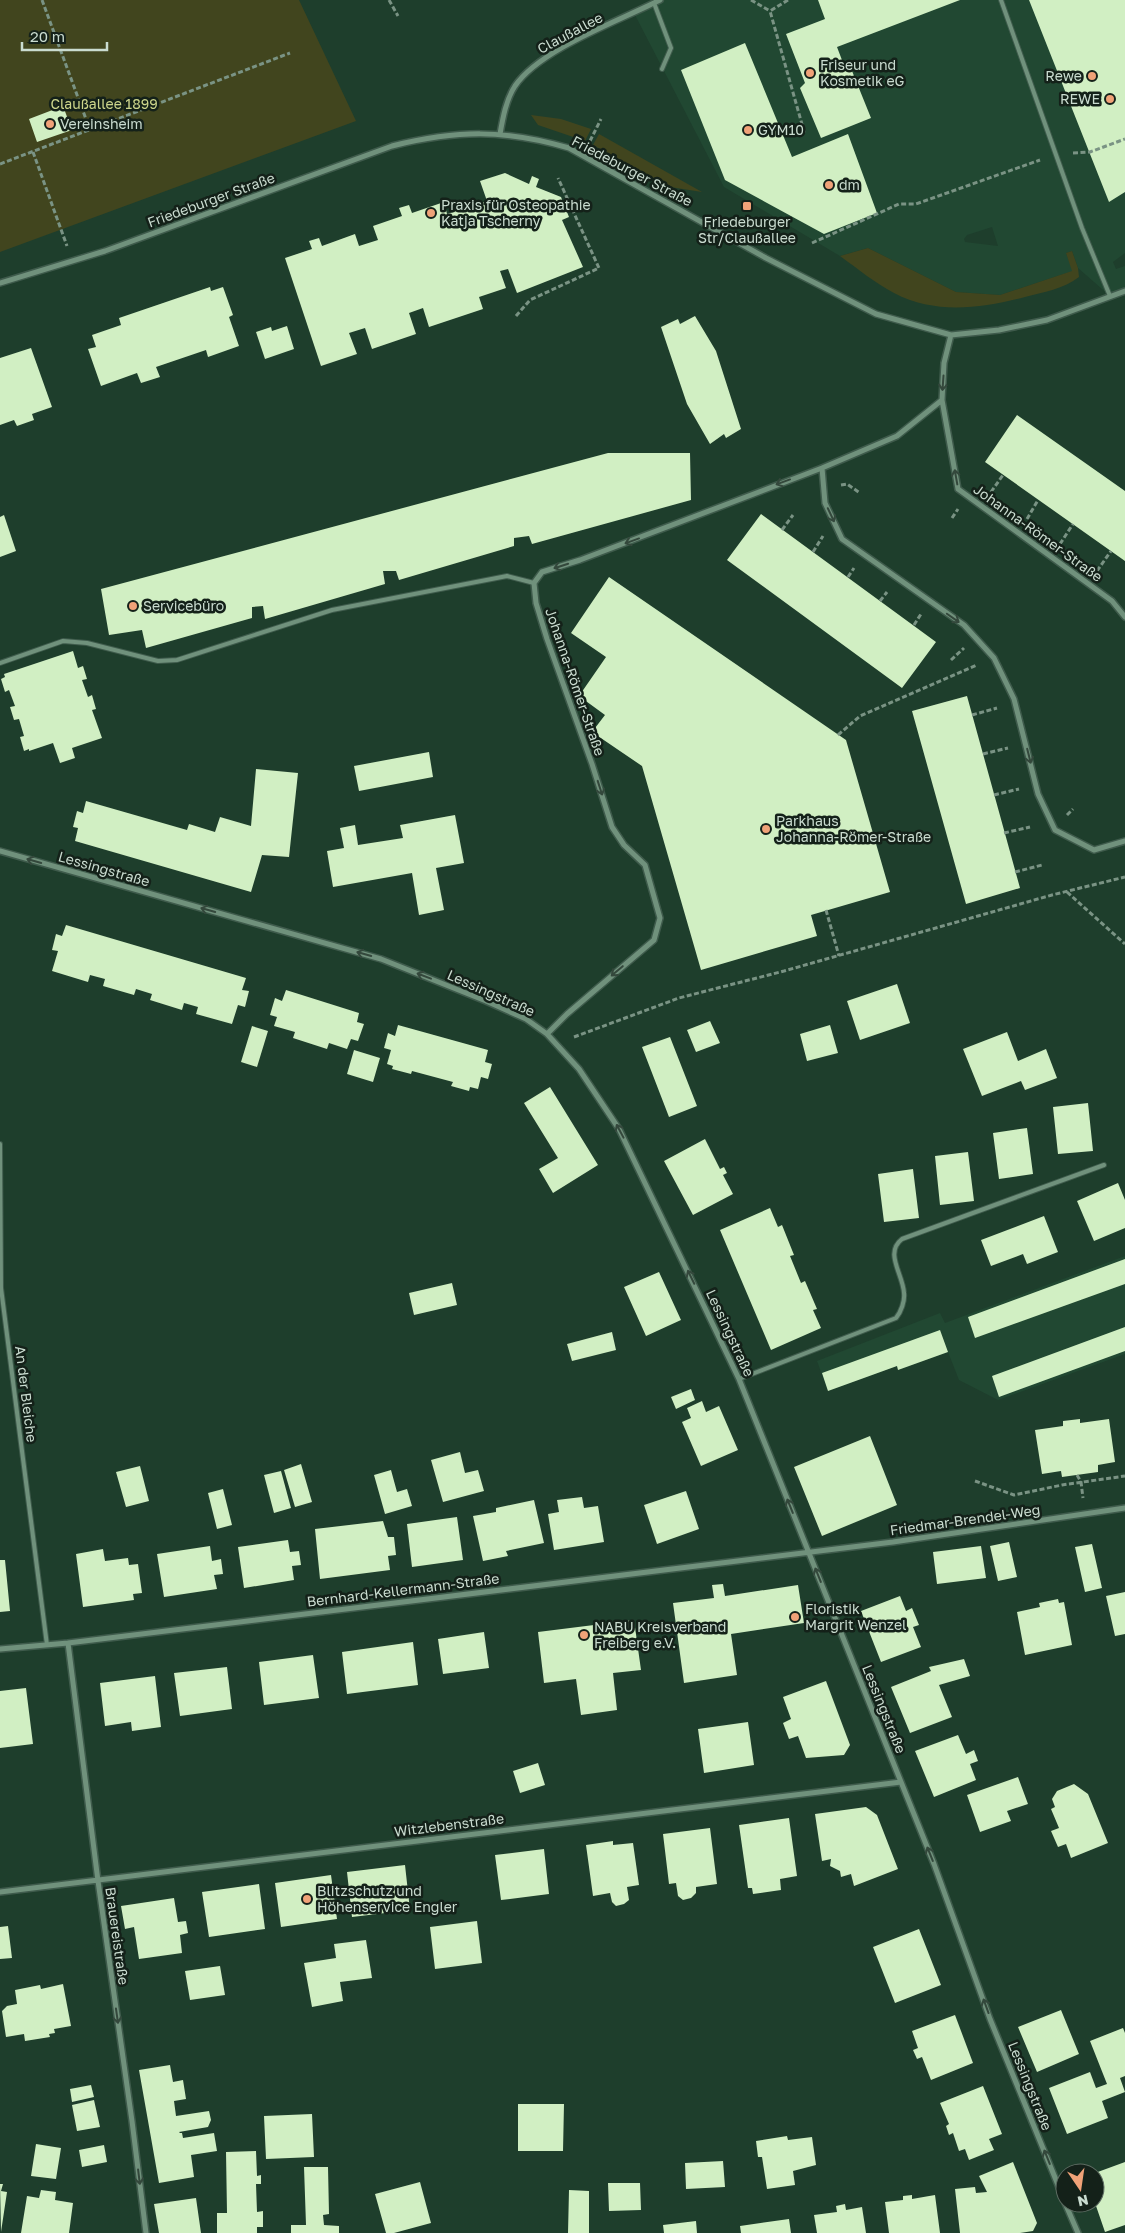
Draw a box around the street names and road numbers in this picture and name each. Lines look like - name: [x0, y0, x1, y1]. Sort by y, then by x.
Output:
- street label: Claußallee: [534, 8, 605, 57]
- street label: Friedeburger Straße: [569, 132, 695, 210]
- street label: Friedeburger Straße: [145, 169, 277, 230]
- street label: Johanna-Römer-Straße: [971, 480, 1106, 585]
- street label: Johanna-Römer-Straße: [542, 606, 609, 758]
- street label: Lessingstraße: [56, 847, 152, 890]
- street label: Lessingstraße: [445, 966, 538, 1019]
- street label: Lessingstraße: [703, 1286, 758, 1379]
- street label: An der Bleiche: [12, 1345, 41, 1443]
- street label: Friedmar-Brendel-Weg: [889, 1501, 1041, 1538]
- street label: Bernhard-Kellermann-Straße: [306, 1569, 500, 1610]
- street label: Lessingstraße: [859, 1662, 910, 1756]
- street label: Witzlebenstraße: [393, 1809, 505, 1840]
- street label: Brauereistraße: [102, 1886, 133, 1986]
- street label: Lessingstraße: [1005, 2039, 1056, 2133]

